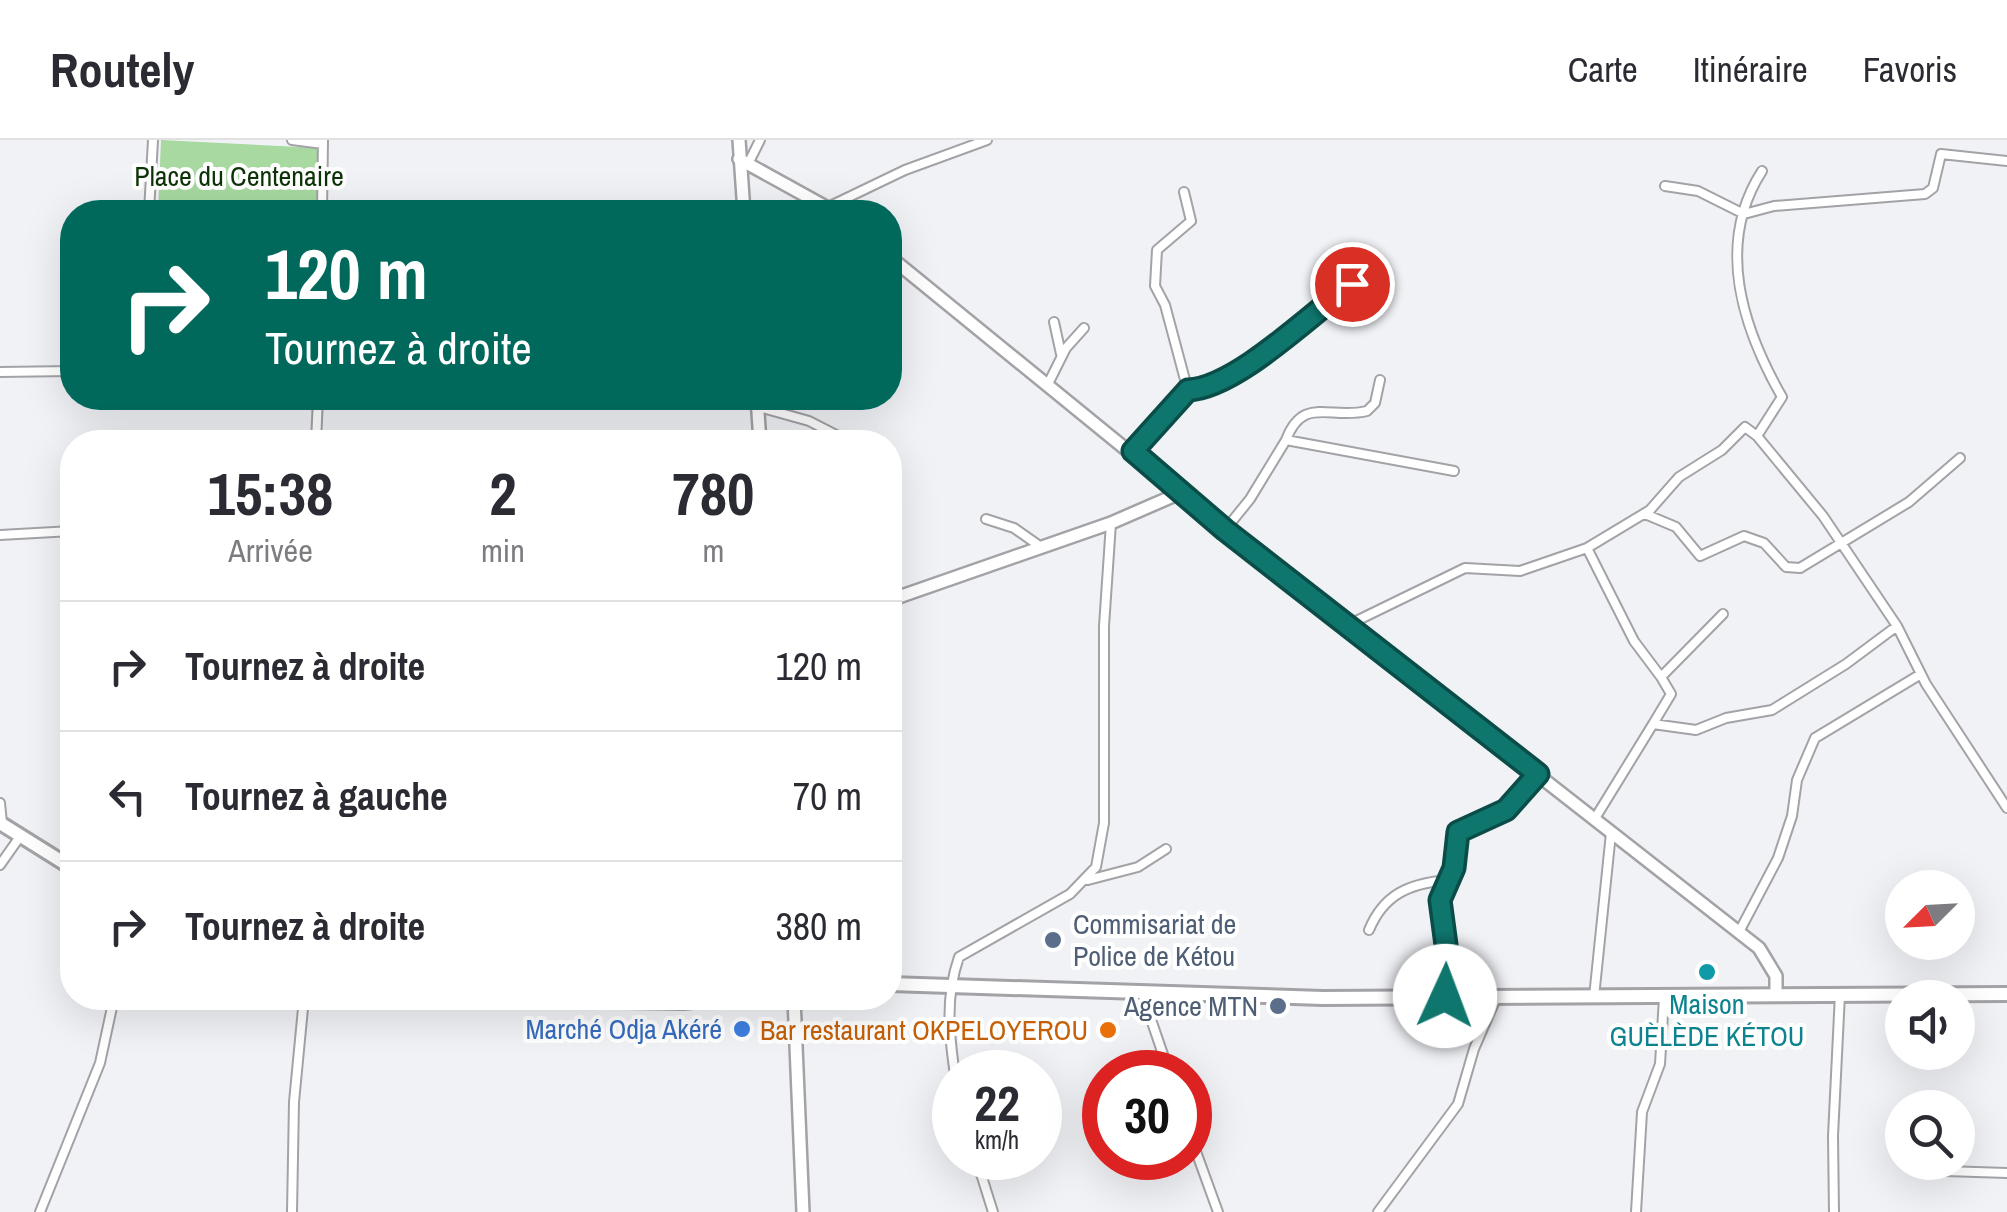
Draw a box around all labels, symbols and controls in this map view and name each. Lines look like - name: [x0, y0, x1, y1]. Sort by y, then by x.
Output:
- text: Routely: [50, 37, 194, 102]
- text: Carte: [1568, 46, 1638, 93]
- text: Itinéraire: [1693, 46, 1808, 93]
- text: Favoris: [1863, 46, 1957, 93]
- park label: Place du Centenaire: [134, 157, 344, 195]
- text: 120 m: [265, 227, 428, 321]
- icon: right: [100, 240, 230, 370]
- pin: [1310, 242, 1395, 327]
- icon: arrive: [1325, 257, 1380, 312]
- text: Tournez à droite: [265, 317, 532, 378]
- text: 15:38: [208, 453, 333, 534]
- text: 2: [489, 453, 517, 534]
- text: 780: [672, 453, 754, 534]
- text: Arrivée: [228, 529, 313, 572]
- text: min: [481, 529, 525, 572]
- text: m: [702, 529, 724, 572]
- icon: right: [100, 639, 155, 694]
- text: Tournez à droite: [185, 641, 425, 692]
- text: 120 m: [775, 641, 862, 692]
- icon: left: [100, 769, 155, 824]
- text: Tournez à gauche: [185, 771, 448, 822]
- text: 70 m: [793, 771, 862, 822]
- north arrow: [1885, 870, 1975, 960]
- map controls: [1885, 870, 1975, 1180]
- icon: right: [100, 899, 155, 954]
- text: Tournez à droite: [185, 901, 425, 952]
- text: 380 m: [775, 901, 862, 952]
- place label: Commisariat de Police de Kétou: [1073, 905, 1236, 975]
- marker: Commisariat de Police de Kétou: [1042, 929, 1064, 951]
- position arrow: [1393, 944, 1497, 1048]
- marker: Maison GUÈLÈDE KÉTOU: [1696, 961, 1718, 983]
- button: sound: [1885, 980, 1975, 1070]
- place label: Maison GUÈLÈDE KÉTOU: [1610, 985, 1804, 1055]
- place label: Agence MTN: [1123, 987, 1258, 1025]
- marker: Agence MTN: [1267, 995, 1289, 1017]
- place label: Marché Odja Akéré: [525, 1010, 722, 1048]
- place label: Bar restaurant OKPELOYEROU: [760, 1011, 1088, 1049]
- marker: Marché Odja Akéré: [731, 1018, 753, 1040]
- marker: Bar restaurant OKPELOYEROU: [1097, 1019, 1119, 1041]
- speed limit sign: 30: [1082, 1050, 1212, 1180]
- text: 22: [974, 1069, 1020, 1137]
- button: search: [1885, 1090, 1975, 1180]
- text: km/h: [975, 1123, 1019, 1157]

